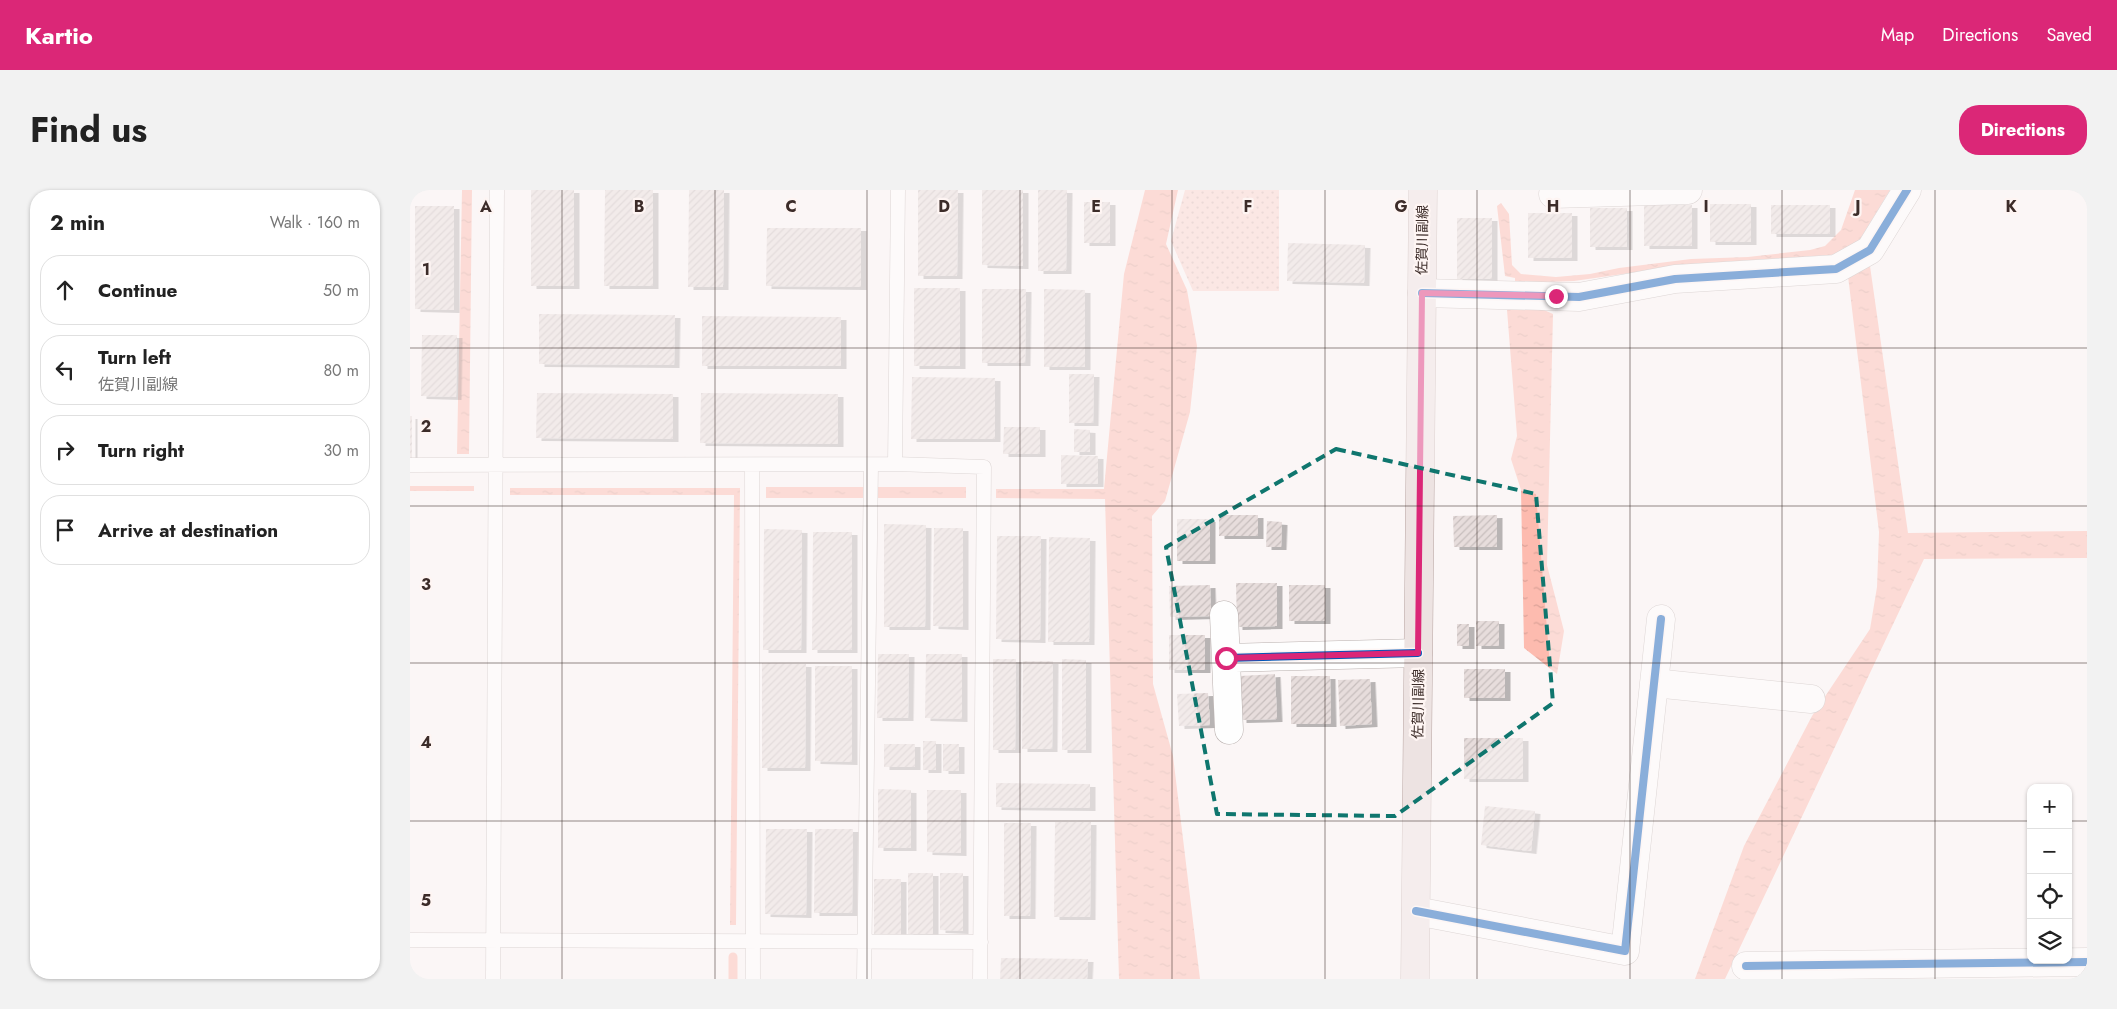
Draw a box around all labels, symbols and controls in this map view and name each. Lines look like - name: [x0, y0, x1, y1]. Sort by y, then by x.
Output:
- text: Kartio: [25, 18, 93, 53]
- text: Map: [1881, 22, 1914, 48]
- text: Directions: [1942, 22, 2018, 48]
- text: Saved: [2046, 22, 2092, 48]
- text: Find us: [30, 105, 147, 155]
- button: Directions: [1959, 105, 2087, 155]
- text: A: [479, 195, 492, 218]
- text: B: [634, 195, 644, 218]
- text: C: [785, 195, 797, 218]
- text: D: [938, 195, 950, 218]
- text: E: [1091, 195, 1101, 218]
- text: F: [1244, 195, 1252, 218]
- text: G: [1394, 195, 1408, 218]
- text: H: [1547, 195, 1559, 218]
- text: I: [1703, 195, 1709, 218]
- text: J: [1852, 195, 1861, 218]
- text: K: [2005, 195, 2017, 218]
- street label: 佐賀川副線: [1411, 205, 1433, 275]
- text: 2 min: [50, 208, 105, 238]
- text: Walk · 160 m: [270, 211, 360, 234]
- text: 1: [422, 258, 430, 281]
- icon: ahead: [51, 276, 79, 304]
- text: Continue: [98, 277, 177, 304]
- text: 50 m: [323, 279, 359, 302]
- route end: [1545, 285, 1568, 308]
- text: Turn left: [98, 344, 171, 371]
- icon: left: [51, 356, 79, 384]
- text: 80 m: [323, 359, 359, 382]
- text: 佐賀川副線: [98, 373, 178, 396]
- text: 2: [421, 415, 431, 438]
- icon: right: [51, 436, 79, 464]
- text: Turn right: [98, 437, 184, 464]
- text: 30 m: [323, 439, 359, 462]
- icon: arrive: [51, 516, 79, 544]
- text: Arrive at destination: [98, 517, 278, 544]
- text: 3: [421, 573, 431, 596]
- route start: [1215, 647, 1238, 670]
- street label: 佐賀川副線: [1407, 669, 1429, 739]
- text: 4: [420, 731, 432, 754]
- map controls: [2027, 784, 2072, 964]
- button: +: [2027, 784, 2072, 829]
- button: −: [2027, 829, 2072, 874]
- button: locate: [2027, 874, 2072, 919]
- text: 5: [421, 889, 431, 912]
- button: layers: [2027, 919, 2072, 964]

